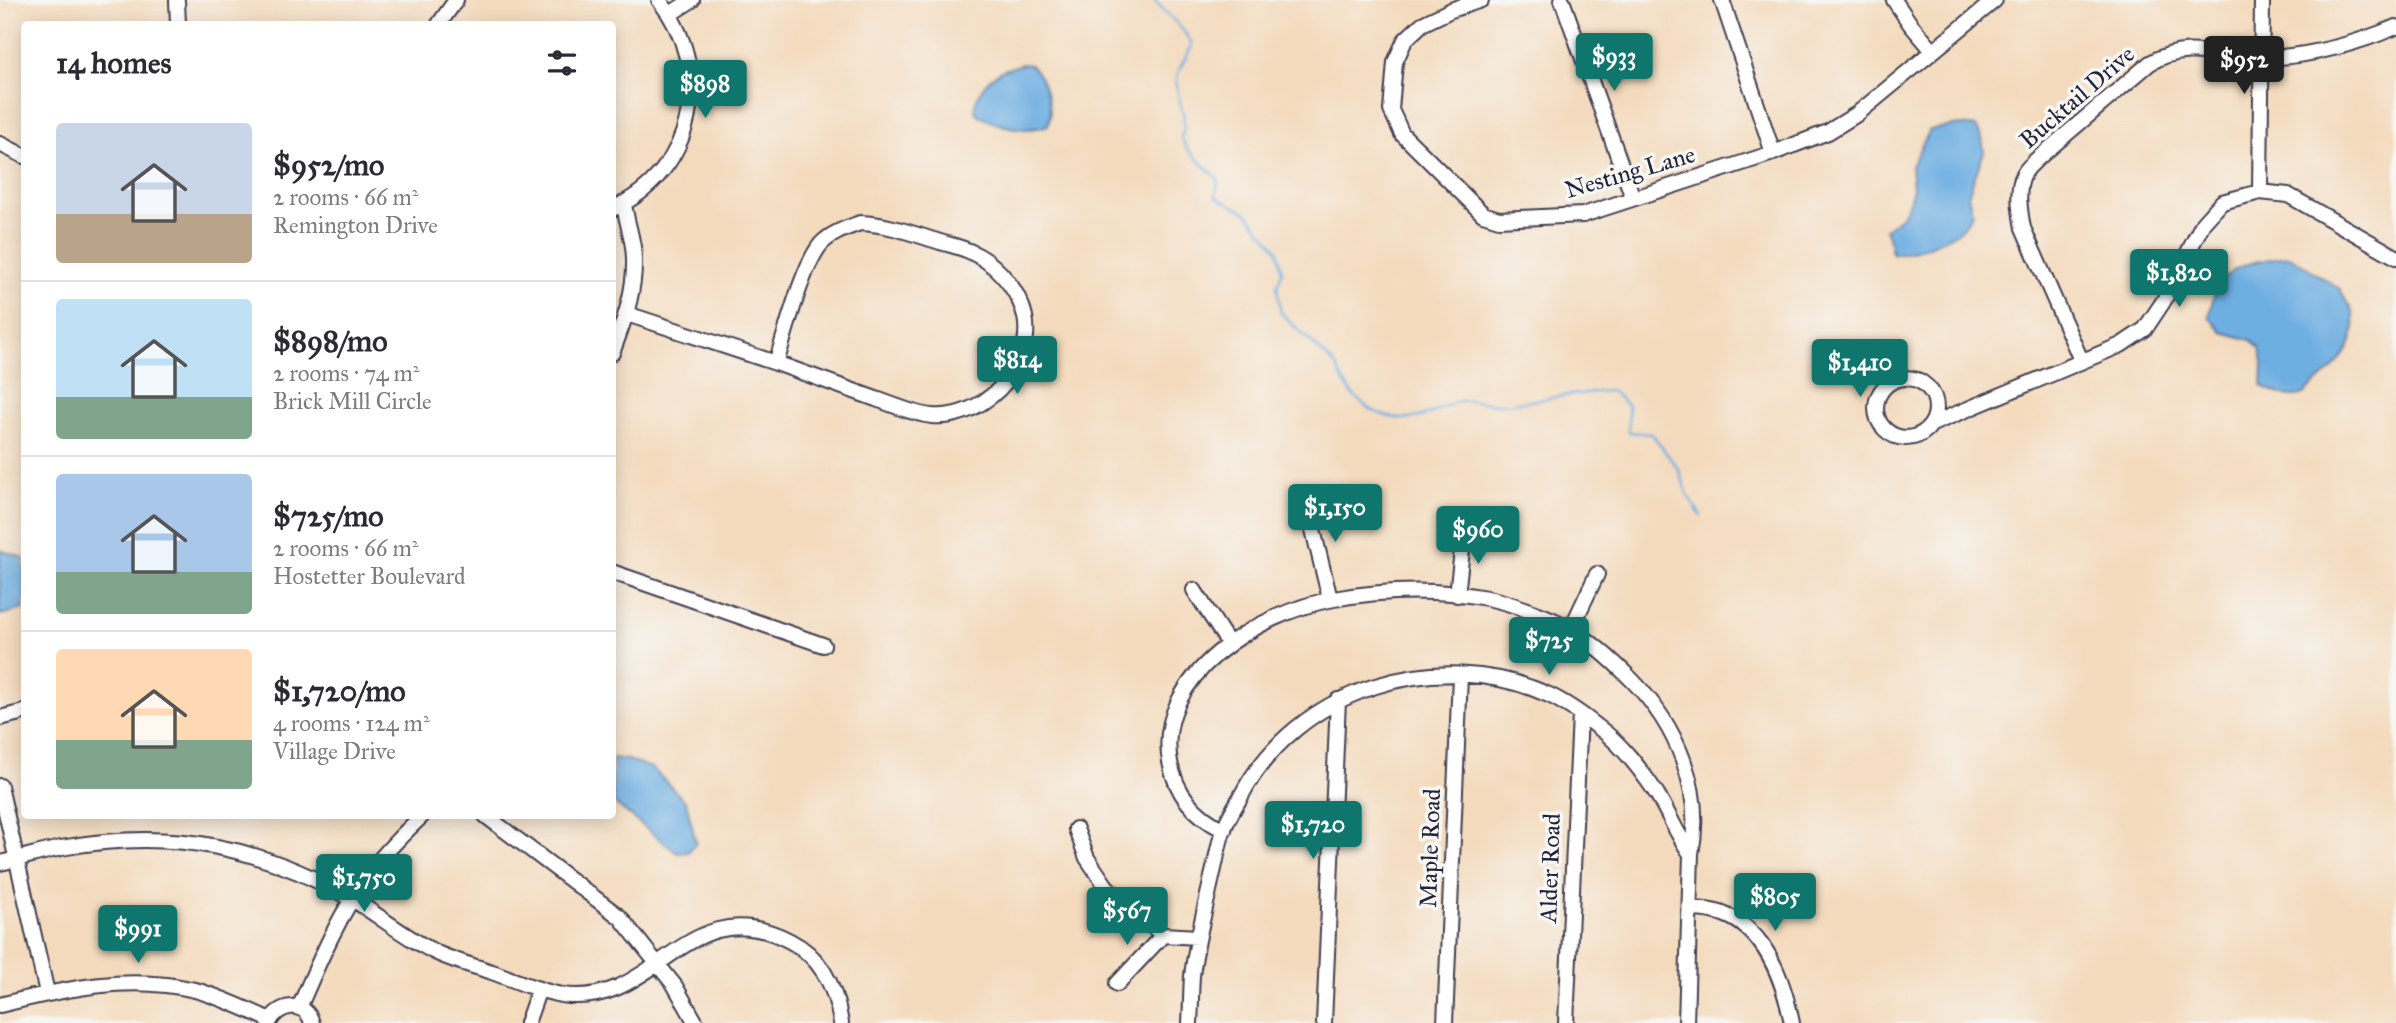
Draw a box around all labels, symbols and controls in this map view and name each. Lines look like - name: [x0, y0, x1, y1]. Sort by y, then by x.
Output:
- pin: $933: [1573, 34, 1655, 93]
- pin: $952: [2203, 36, 2285, 96]
- street label: Bucktail Drive: [2013, 39, 2141, 155]
- text: $933: [1592, 42, 1636, 70]
- icon: filters: [543, 44, 581, 82]
- text: 14 homes: [56, 45, 171, 81]
- text: $952: [2220, 45, 2268, 73]
- pin: $898: [664, 60, 746, 120]
- text: $898: [680, 69, 730, 97]
- street label: Nesting Lane: [1561, 139, 1699, 205]
- text: $952/mo: [273, 147, 384, 183]
- icon: home: [112, 151, 196, 235]
- text: 2 rooms · 66 m²: [273, 183, 418, 211]
- text: Remington Drive: [273, 211, 438, 239]
- pin: $1,820: [2122, 250, 2236, 309]
- text: $1,820: [2146, 258, 2212, 286]
- text: $898/mo: [273, 323, 388, 359]
- icon: home: [112, 327, 196, 411]
- pin: $814: [976, 336, 1058, 396]
- pin: $1,410: [1803, 340, 1917, 399]
- text: $814: [993, 345, 1041, 373]
- text: $1,410: [1828, 348, 1892, 376]
- text: 2 rooms · 74 m²: [273, 359, 419, 387]
- text: Brick Mill Circle: [273, 387, 432, 415]
- pin: $1,150: [1278, 484, 1392, 544]
- text: $1,150: [1304, 493, 1366, 521]
- text: $725/mo: [273, 498, 384, 534]
- icon: home: [112, 502, 196, 586]
- pin: $960: [1437, 506, 1519, 566]
- text: $960: [1452, 515, 1504, 543]
- text: 2 rooms · 66 m²: [273, 534, 418, 562]
- text: Hostetter Boulevard: [273, 562, 466, 590]
- pin: $725: [1508, 618, 1590, 677]
- text: $725: [1525, 626, 1573, 654]
- text: $1,720/mo: [273, 673, 406, 709]
- icon: home: [112, 677, 196, 761]
- text: 4 rooms · 124 m²: [273, 709, 430, 737]
- text: Village Drive: [273, 737, 396, 765]
- street label: Maple Road: [1413, 788, 1447, 908]
- pin: $1,720: [1256, 802, 1370, 861]
- text: $1,720: [1281, 810, 1345, 838]
- street label: Alder Road: [1533, 813, 1567, 924]
- pin: $1,750: [307, 855, 421, 914]
- text: $1,750: [332, 863, 396, 891]
- pin: $805: [1734, 874, 1816, 933]
- text: $805: [1750, 882, 1800, 910]
- pin: $567: [1086, 888, 1168, 947]
- text: $567: [1103, 896, 1151, 924]
- pin: $991: [97, 906, 179, 965]
- text: $991: [114, 914, 162, 942]

